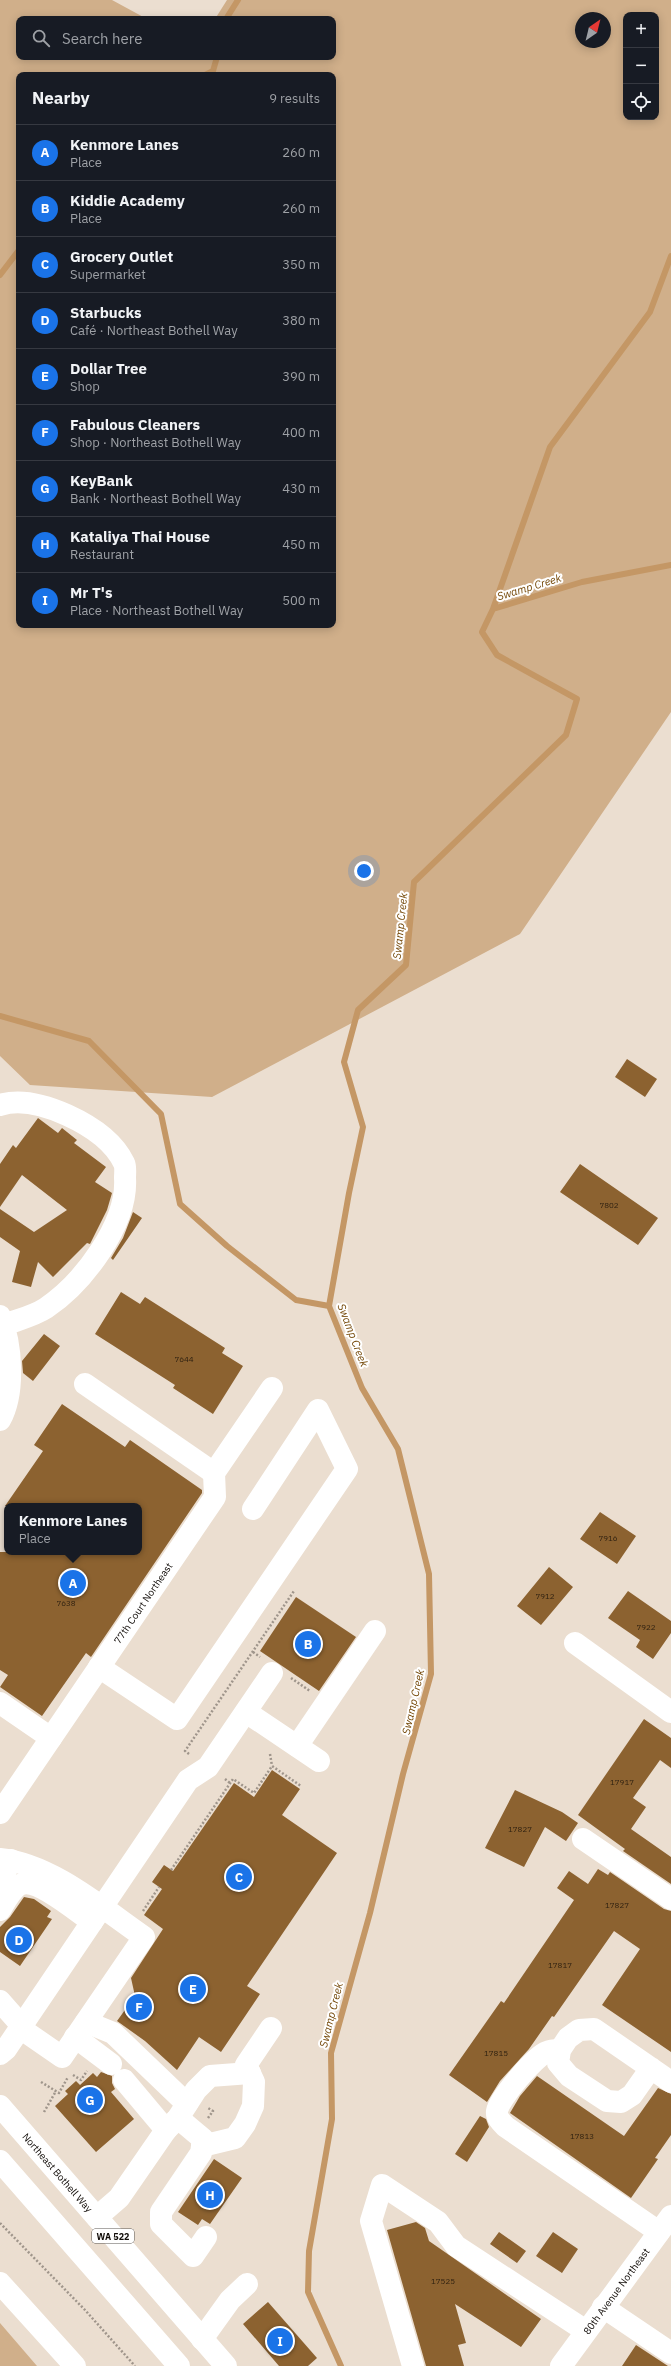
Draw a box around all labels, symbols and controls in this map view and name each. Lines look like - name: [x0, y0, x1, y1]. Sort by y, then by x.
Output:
- north arrow: [575, 12, 611, 48]
- map controls: [623, 12, 659, 120]
- button: +: [623, 12, 659, 48]
- search box: [16, 16, 336, 60]
- icon: search: [30, 27, 52, 49]
- text: Search here: [62, 29, 142, 48]
- button: −: [623, 48, 659, 84]
- button: locate: [623, 84, 659, 120]
- text: Nearby: [32, 87, 90, 109]
- text: 9 results: [269, 90, 320, 107]
- text: Kenmore Lanes: [70, 135, 179, 154]
- text: A: [41, 144, 49, 161]
- text: 260 m: [282, 144, 320, 161]
- text: Place: [70, 154, 102, 171]
- text: Kiddie Academy: [70, 191, 185, 210]
- text: B: [41, 200, 49, 217]
- text: 260 m: [282, 200, 320, 217]
- text: Place: [70, 210, 102, 227]
- text: Grocery Outlet: [70, 247, 173, 266]
- text: C: [41, 256, 49, 273]
- text: 350 m: [282, 256, 320, 273]
- text: Supermarket: [70, 266, 146, 283]
- text: Starbucks: [70, 303, 142, 322]
- text: D: [40, 312, 50, 329]
- text: 380 m: [282, 312, 320, 329]
- text: Café · Northeast Bothell Way: [70, 322, 238, 339]
- text: Dollar Tree: [70, 359, 147, 378]
- text: E: [41, 368, 49, 385]
- text: 390 m: [282, 368, 320, 385]
- text: Shop: [70, 378, 100, 395]
- text: Fabulous Cleaners: [70, 415, 200, 434]
- text: F: [41, 424, 49, 441]
- text: 400 m: [282, 424, 320, 441]
- text: Shop · Northeast Bothell Way: [70, 434, 241, 451]
- text: KeyBank: [70, 471, 133, 490]
- text: G: [40, 480, 50, 497]
- text: 430 m: [282, 480, 320, 497]
- text: Bank · Northeast Bothell Way: [70, 490, 241, 507]
- text: Kataliya Thai House: [70, 527, 210, 546]
- text: H: [40, 536, 50, 553]
- text: 450 m: [282, 536, 320, 553]
- text: Restaurant: [70, 546, 134, 563]
- water label: Swamp Creek: [495, 571, 563, 603]
- text: Mr T's: [70, 583, 112, 602]
- text: I: [42, 592, 48, 609]
- text: 500 m: [282, 592, 320, 609]
- text: Place · Northeast Bothell Way: [70, 602, 243, 619]
- your location: [354, 861, 374, 881]
- water label: Swamp Creek: [390, 892, 410, 960]
- house number: 7802: [599, 1200, 619, 1210]
- water label: Swamp Creek: [335, 1301, 372, 1369]
- house number: 7644: [174, 1354, 194, 1364]
- popup: [4, 1503, 142, 1555]
- text: Kenmore Lanes: [19, 1511, 127, 1530]
- text: Place: [19, 1530, 51, 1547]
- house number: 7916: [598, 1533, 618, 1543]
- street label: 77th Court Northeast: [111, 1559, 175, 1646]
- pin: A: [60, 1568, 86, 1598]
- house number: 7912: [535, 1591, 555, 1601]
- house number: 7638: [56, 1598, 76, 1608]
- house number: 7922: [636, 1622, 656, 1632]
- pin: B: [295, 1629, 321, 1659]
- water label: Swamp Creek: [399, 1668, 427, 1736]
- house number: 17917: [610, 1777, 634, 1787]
- house number: 17827: [508, 1824, 532, 1834]
- pin: C: [226, 1862, 252, 1892]
- house number: 17827: [605, 1900, 629, 1910]
- pin: D: [6, 1925, 32, 1955]
- house number: 17817: [548, 1960, 572, 1970]
- pin: E: [180, 1974, 206, 2004]
- water label: Swamp Creek: [316, 1981, 346, 2049]
- pin: F: [126, 1992, 152, 2022]
- house number: 17815: [484, 2048, 508, 2058]
- pin: G: [77, 2085, 103, 2115]
- street label: Northeast Bothell Way: [20, 2130, 96, 2215]
- house number: 17813: [570, 2131, 594, 2141]
- pin: H: [197, 2180, 223, 2210]
- road number: WA 522: [92, 2229, 134, 2243]
- street label: 80th Avenue Northeast: [580, 2245, 652, 2337]
- house number: 17525: [431, 2276, 455, 2286]
- pin: I: [267, 2326, 293, 2356]

